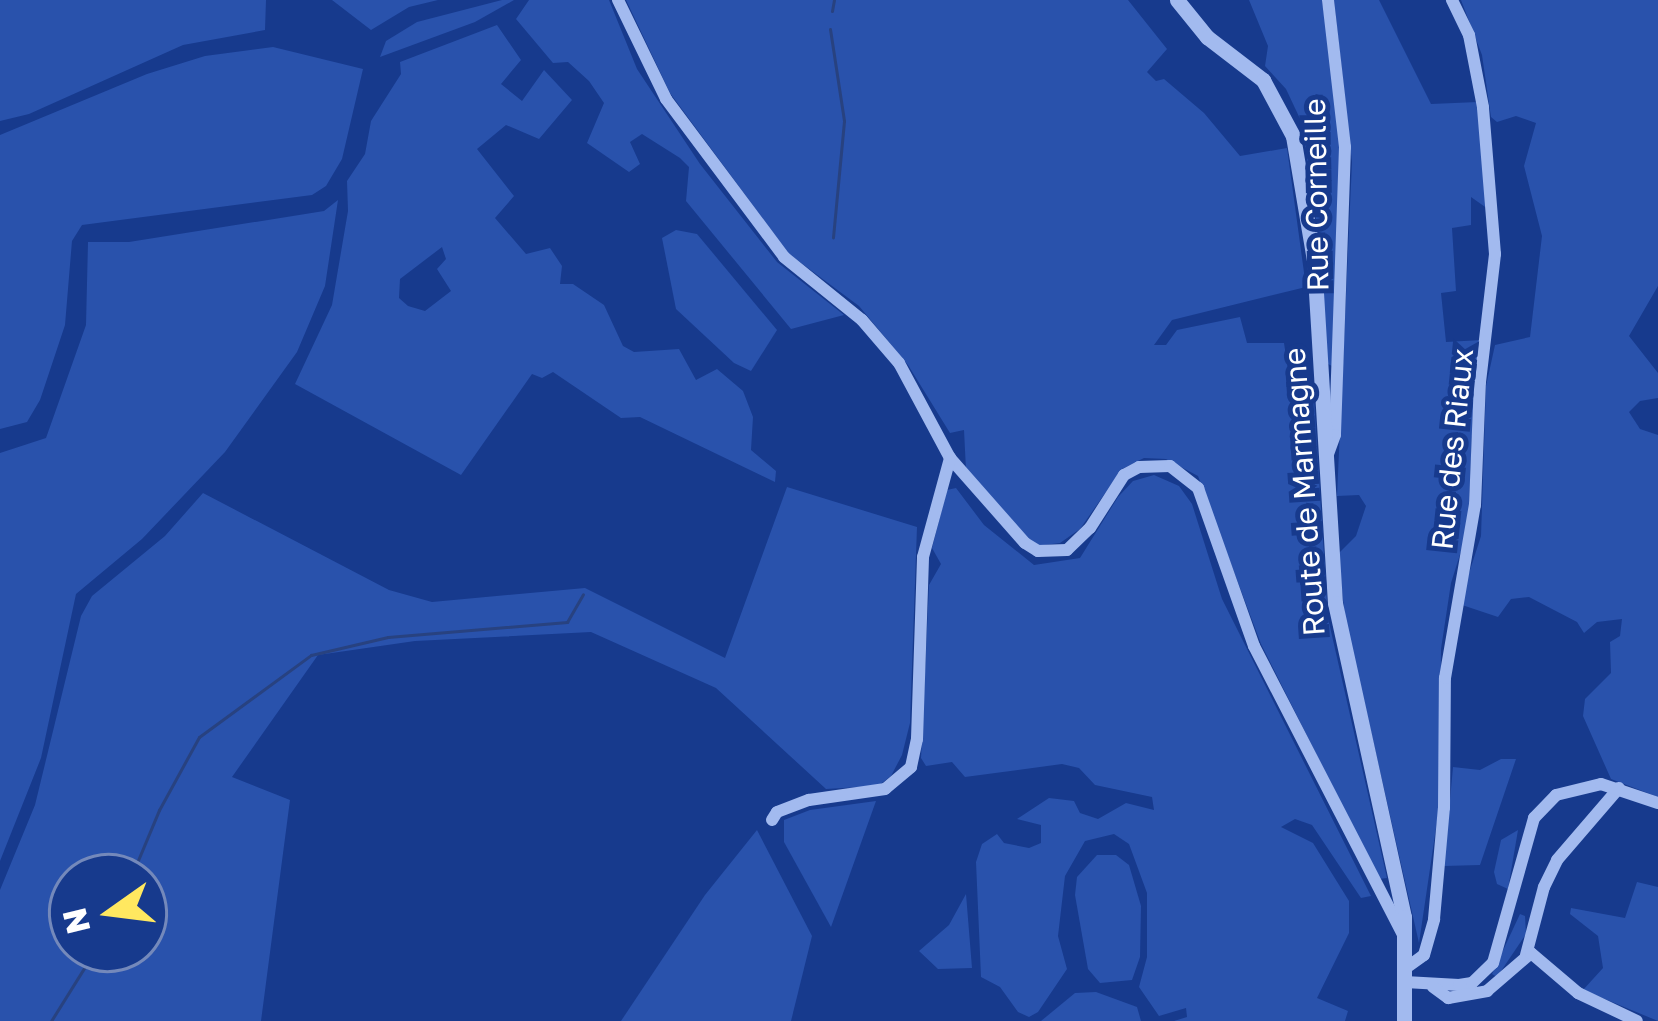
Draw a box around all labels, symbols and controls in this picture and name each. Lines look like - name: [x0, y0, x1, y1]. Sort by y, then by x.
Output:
- street label: Rue Corneille: [1296, 98, 1336, 292]
- street label: Route de Marmagne: [1276, 347, 1332, 637]
- street label: Rue des Riaux: [1424, 347, 1480, 551]
- north arrow: [48, 853, 168, 973]
- text: N: [54, 904, 97, 938]

